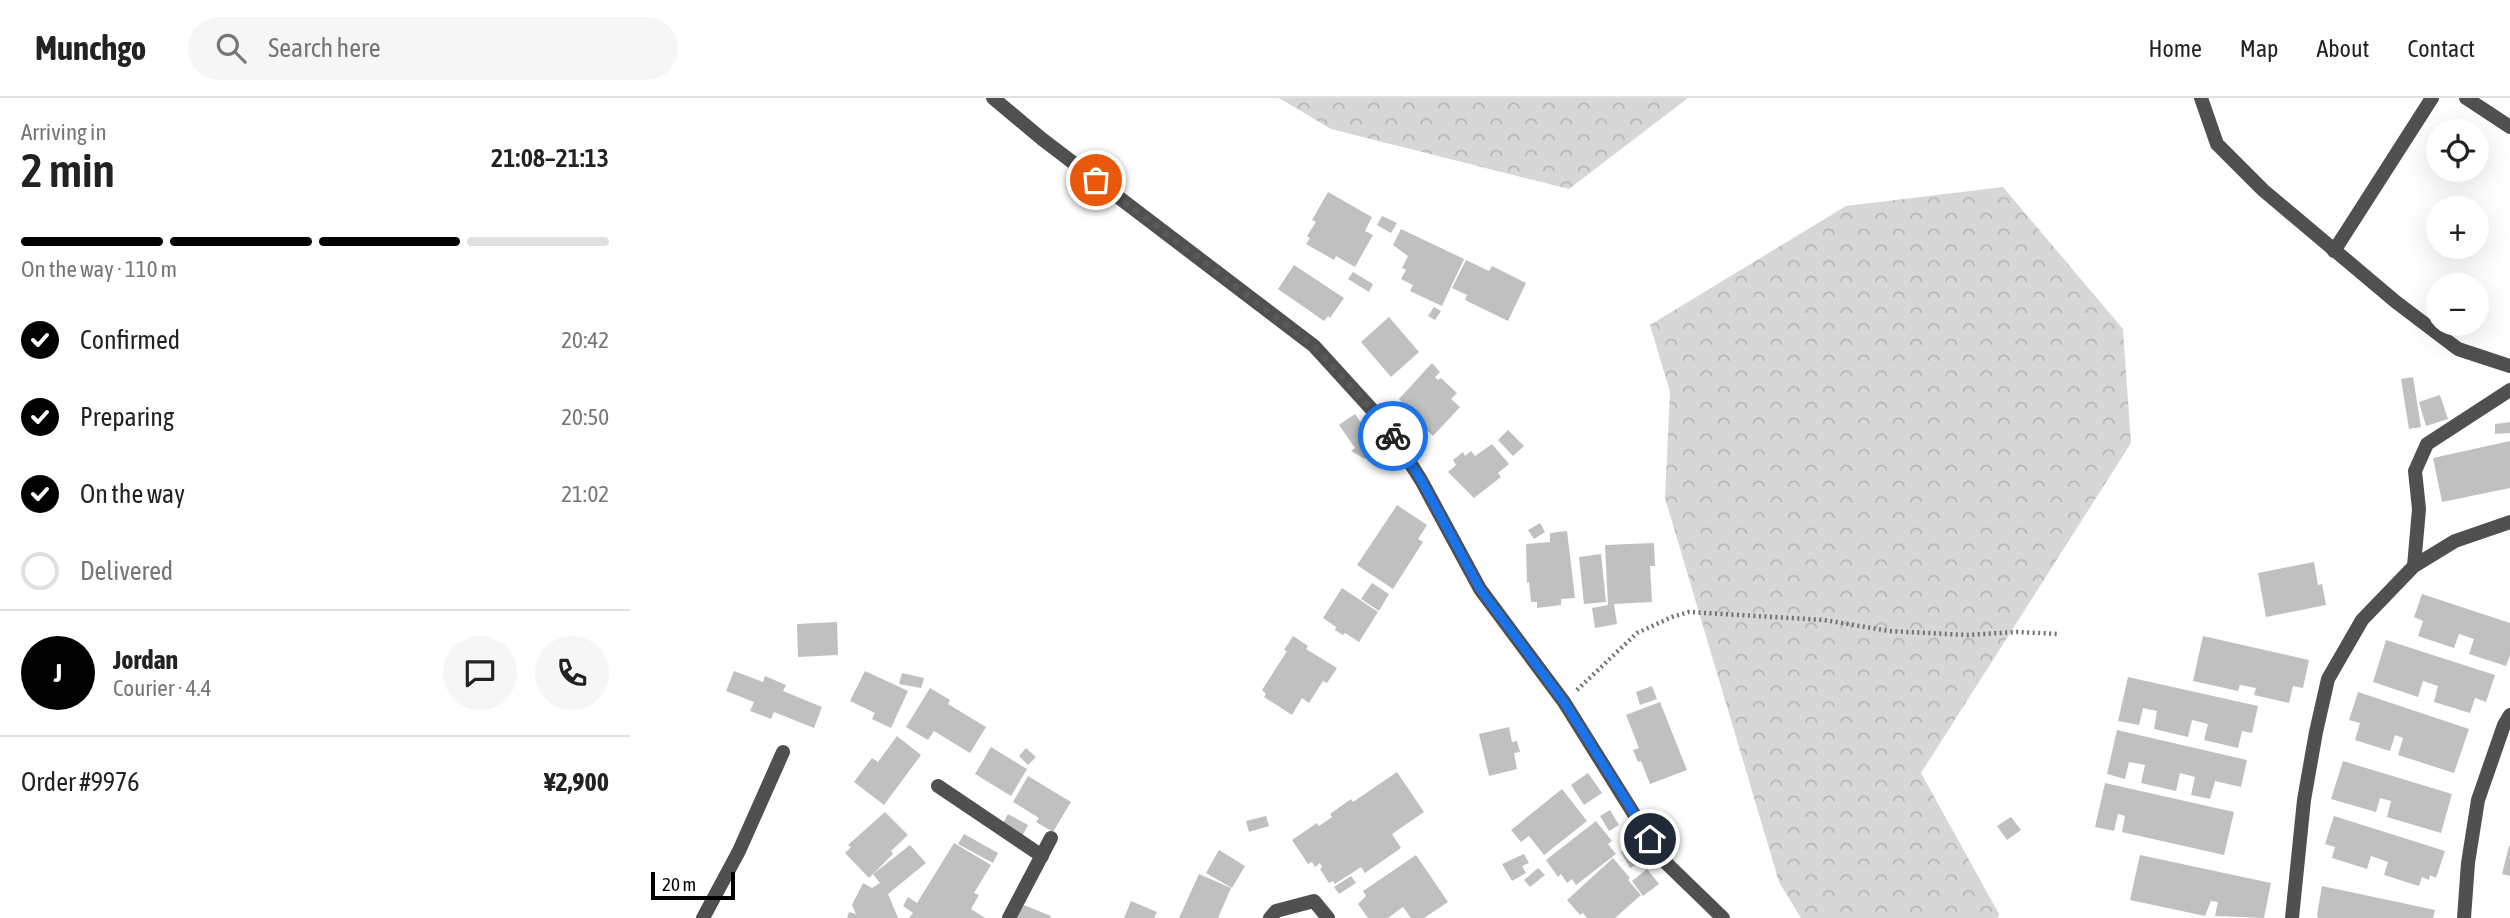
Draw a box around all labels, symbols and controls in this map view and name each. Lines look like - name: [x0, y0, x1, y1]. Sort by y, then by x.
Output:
- search box: [188, 17, 678, 80]
- text: Munchgo: [35, 29, 146, 67]
- icon: search: [212, 29, 250, 67]
- text: Search here: [268, 33, 380, 63]
- text: Home: [2148, 35, 2202, 62]
- text: Map: [2240, 35, 2278, 62]
- text: About: [2316, 35, 2369, 62]
- text: Contact: [2407, 35, 2475, 62]
- text: Arriving in: [21, 119, 107, 145]
- map controls: [2426, 119, 2489, 336]
- button: locate: [2426, 119, 2489, 182]
- text: 21:08–21:13: [491, 143, 609, 173]
- text: 2 min: [21, 144, 115, 197]
- pin: [1066, 150, 1126, 210]
- icon: bag: [1077, 161, 1115, 199]
- button: +: [2426, 196, 2489, 259]
- text: On the way · 110 m: [21, 256, 177, 282]
- button: −: [2426, 273, 2489, 336]
- icon: check: [21, 321, 59, 359]
- text: Confirmed: [80, 325, 180, 355]
- text: 20:42: [561, 327, 609, 353]
- icon: check: [21, 398, 59, 436]
- courier: [1358, 401, 1428, 471]
- text: Preparing: [80, 402, 174, 432]
- text: 20:50: [561, 404, 609, 430]
- icon: bike: [1374, 417, 1412, 455]
- icon: check: [21, 475, 59, 513]
- text: On the way: [80, 479, 185, 509]
- text: 21:02: [561, 481, 609, 507]
- text: Delivered: [80, 556, 173, 586]
- button: chat: [443, 636, 517, 710]
- button: phone: [535, 636, 609, 710]
- text: Jordan: [113, 645, 178, 675]
- text: J: [54, 658, 62, 688]
- text: Courier · 4.4: [113, 675, 212, 701]
- text: Order #9976: [21, 767, 140, 797]
- text: ¥2,900: [544, 767, 609, 797]
- pin: [1620, 809, 1680, 869]
- icon: home: [1631, 820, 1669, 858]
- scale bar: [651, 869, 735, 901]
- text: 20 m: [662, 873, 696, 895]

